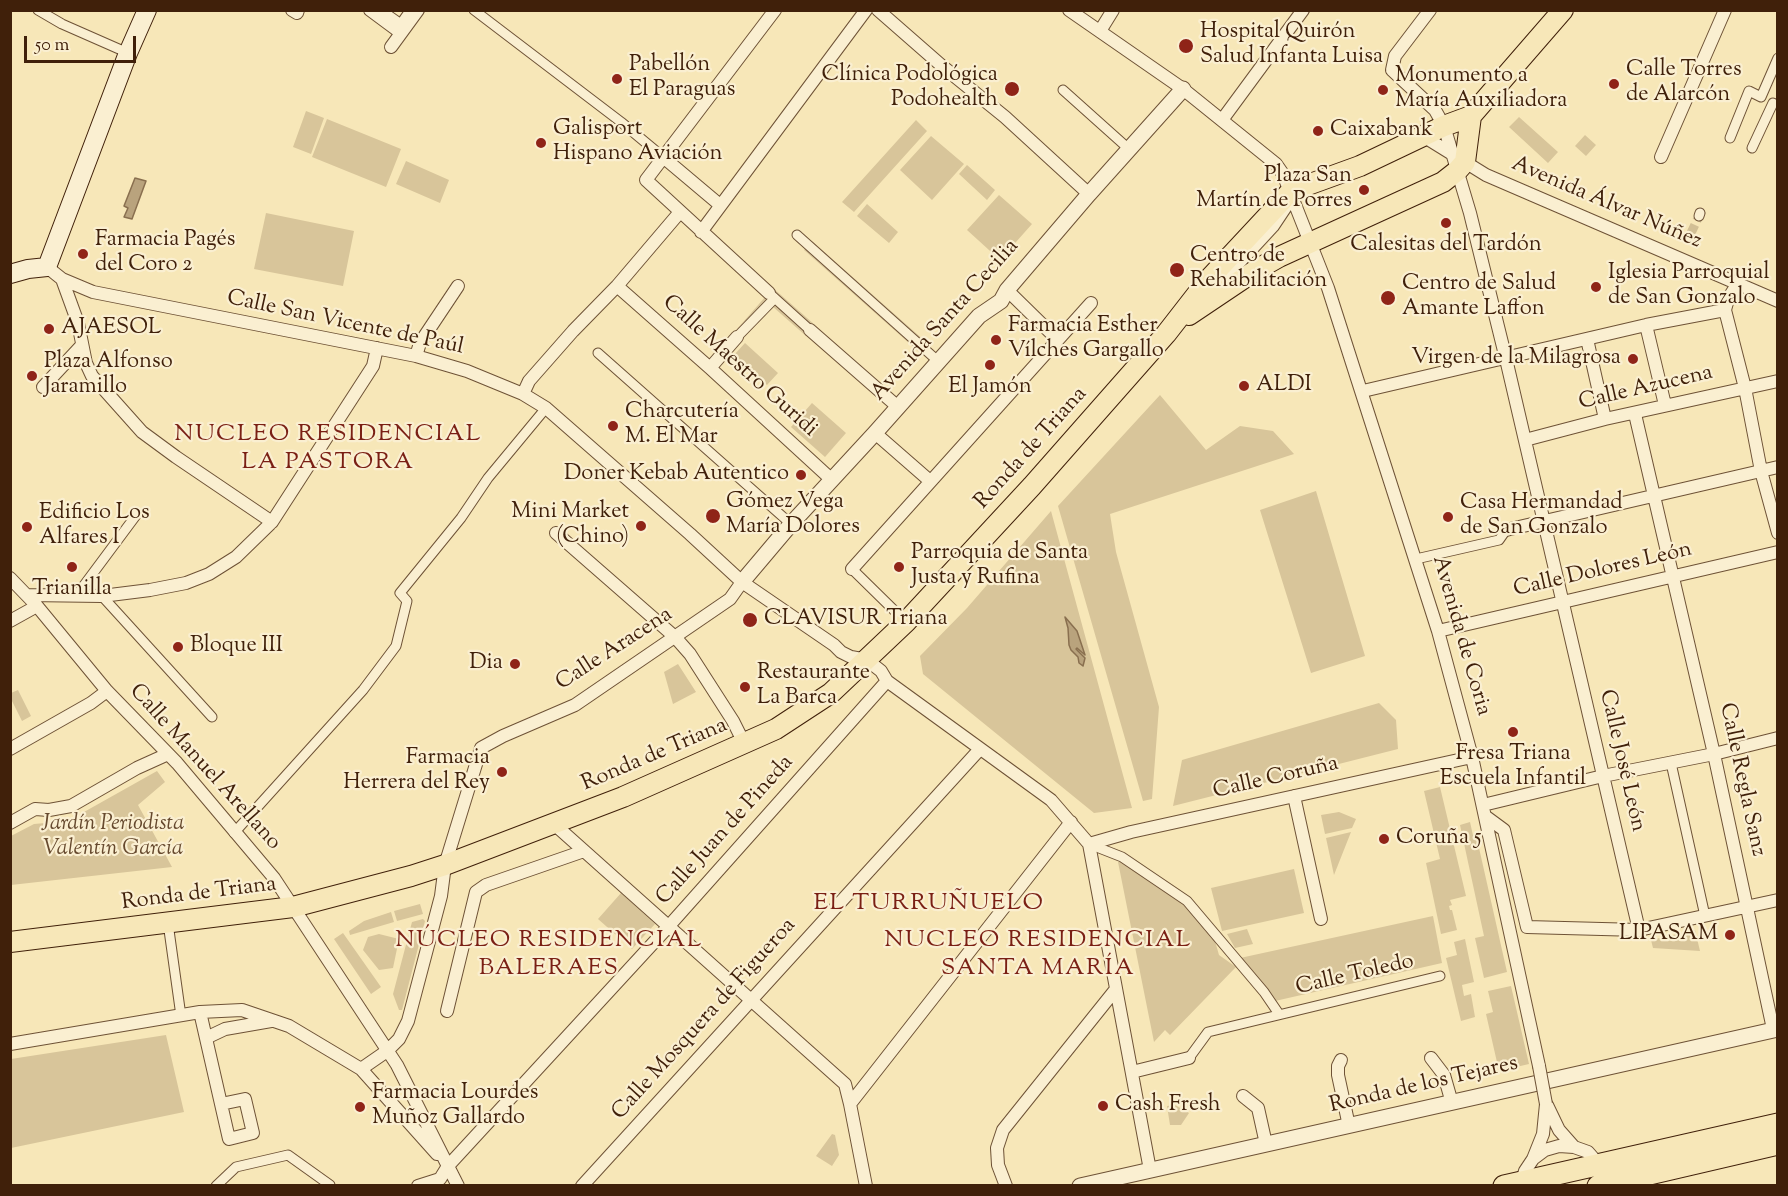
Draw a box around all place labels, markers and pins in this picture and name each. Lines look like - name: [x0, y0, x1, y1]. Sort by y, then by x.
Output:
- place label: Hospital Quirón Salud Infanta Luisa: [1200, 20, 1383, 72]
- marker: Hospital Quirón Salud Infanta Luisa: [1177, 37, 1195, 55]
- place label: Pabellón El Paraguas: [629, 53, 735, 104]
- place label: Calle Torres de Alarcón: [1626, 58, 1742, 110]
- place label: Clínica Podológica Podohealth: [821, 63, 998, 114]
- place label: Monumento a María Auxiliadora: [1395, 64, 1567, 116]
- marker: Pabellón El Paraguas: [610, 72, 624, 86]
- marker: Calle Torres de Alarcón: [1607, 77, 1621, 91]
- marker: Clínica Podológica Podohealth: [1003, 80, 1021, 98]
- marker: Monumento a María Auxiliadora: [1376, 83, 1390, 97]
- place label: Galisport Hispano Aviación: [553, 117, 723, 168]
- place label: Caixabank: [1330, 118, 1433, 144]
- marker: Caixabank: [1311, 124, 1325, 138]
- marker: Galisport Hispano Aviación: [534, 136, 548, 150]
- place label: Plaza San Martín de Porres: [1196, 164, 1352, 216]
- marker: Plaza San Martín de Porres: [1357, 183, 1371, 197]
- marker: Calesitas del Tardón: [1439, 216, 1453, 230]
- place label: Farmacia Pagés del Coro 2: [95, 228, 235, 280]
- place label: Calesitas del Tardón: [1350, 233, 1542, 259]
- place label: Centro de Rehabilitación: [1190, 244, 1327, 296]
- marker: Farmacia Pagés del Coro 2: [76, 247, 90, 261]
- marker: Centro de Rehabilitación: [1168, 261, 1186, 279]
- place label: Iglesia Parroquial de San Gonzalo: [1608, 261, 1770, 312]
- place label: Centro de Salud Amante Laffon: [1402, 272, 1556, 324]
- marker: Iglesia Parroquial de San Gonzalo: [1589, 280, 1603, 294]
- marker: Centro de Salud Amante Laffon: [1379, 289, 1397, 307]
- place label: Farmacia Esther Vílches Gargallo: [1008, 314, 1164, 366]
- place label: AJAESOL: [61, 316, 161, 342]
- marker: AJAESOL: [42, 322, 56, 336]
- marker: Farmacia Esther Vílches Gargallo: [989, 333, 1003, 347]
- place label: Virgen de la Milagrosa: [1411, 346, 1621, 372]
- place label: Plaza Alfonso Jaramillo: [44, 350, 173, 402]
- marker: Virgen de la Milagrosa: [1626, 352, 1640, 366]
- marker: El Jamón: [983, 358, 997, 372]
- marker: Plaza Alfonso Jaramillo: [25, 369, 39, 383]
- place label: ALDI: [1256, 373, 1312, 399]
- place label: El Jamón: [948, 375, 1032, 401]
- marker: ALDI: [1237, 379, 1251, 393]
- place label: Charcutería M. El Mar: [625, 400, 739, 452]
- marker: Charcutería M. El Mar: [606, 419, 620, 433]
- place label: Doner Kebab Autentico: [564, 462, 789, 488]
- marker: Doner Kebab Autentico: [794, 468, 808, 482]
- place label: Gómez Vega María Dolores: [726, 490, 860, 542]
- place label: Casa Hermandad de San Gonzalo: [1460, 491, 1623, 542]
- place label: Mini Market (Chino): [511, 500, 629, 552]
- place label: Edificio Los Alfares I: [39, 501, 150, 552]
- marker: Gómez Vega María Dolores: [704, 507, 722, 525]
- marker: Casa Hermandad de San Gonzalo: [1441, 510, 1455, 524]
- marker: Mini Market (Chino): [634, 519, 648, 533]
- marker: Edificio Los Alfares I: [20, 520, 34, 534]
- place label: Parroquia de Santa Justa y Rufina: [911, 541, 1088, 592]
- marker: Trianilla: [65, 560, 79, 574]
- marker: Parroquia de Santa Justa y Rufina: [892, 560, 906, 574]
- place label: Trianilla: [32, 577, 112, 603]
- place label: CLAVISUR Triana: [764, 607, 948, 633]
- marker: CLAVISUR Triana: [741, 611, 759, 629]
- place label: Bloque III: [190, 634, 283, 660]
- marker: Bloque III: [171, 640, 185, 654]
- place label: Dia: [469, 651, 503, 677]
- marker: Dia: [508, 657, 522, 671]
- place label: Restaurante La Barca: [757, 661, 870, 712]
- marker: Restaurante La Barca: [738, 680, 752, 694]
- marker: Fresa Triana Escuela Infantil: [1506, 725, 1520, 739]
- place label: Fresa Triana Escuela Infantil: [1440, 742, 1586, 794]
- place label: Farmacia Herrera del Rey: [343, 746, 490, 798]
- marker: Farmacia Herrera del Rey: [495, 765, 509, 779]
- place label: Coruña 5: [1396, 826, 1481, 852]
- marker: Coruña 5: [1377, 832, 1391, 846]
- place label: LIPASAM: [1619, 922, 1718, 948]
- marker: LIPASAM: [1723, 928, 1737, 942]
- place label: Farmacia Lourdes Muñoz Gallardo: [372, 1081, 538, 1132]
- place label: Cash Fresh: [1115, 1093, 1221, 1119]
- marker: Cash Fresh: [1096, 1099, 1110, 1113]
- marker: Farmacia Lourdes Muñoz Gallardo: [353, 1100, 367, 1114]

